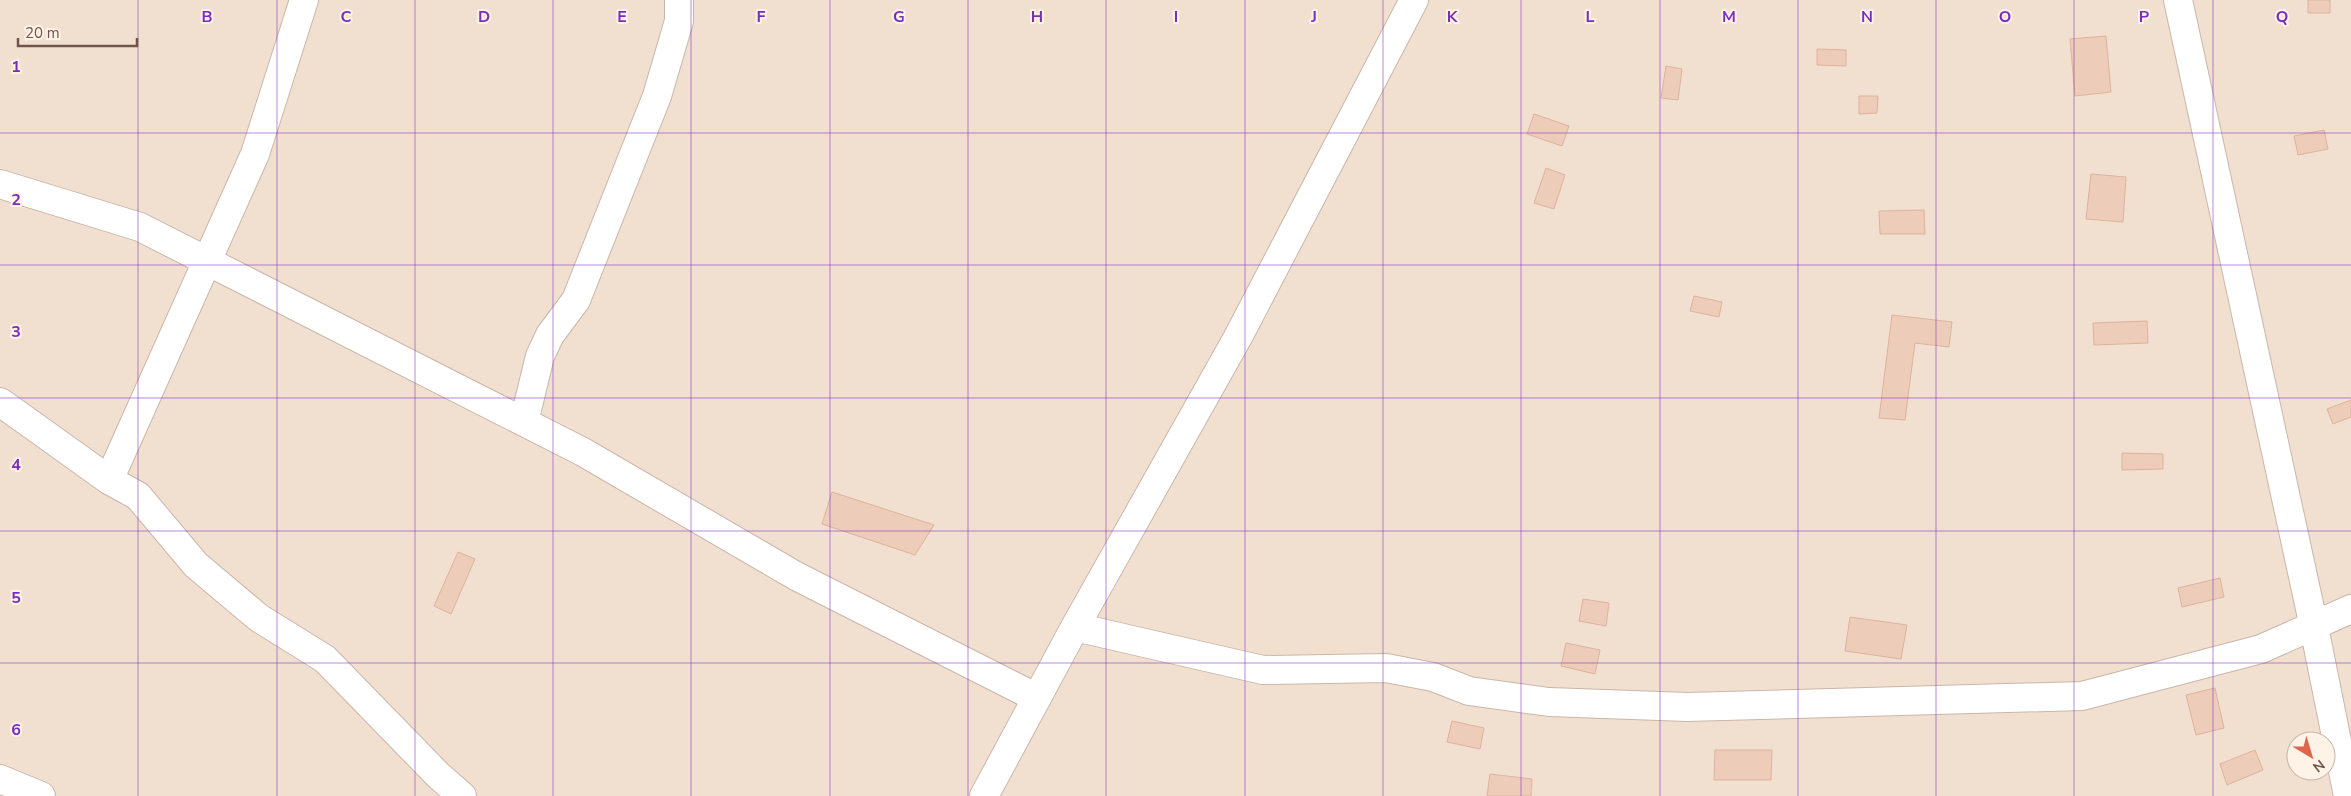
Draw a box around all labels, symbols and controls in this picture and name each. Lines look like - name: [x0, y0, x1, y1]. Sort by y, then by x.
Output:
- text: B: [201, 6, 213, 28]
- text: C: [341, 6, 352, 28]
- text: D: [478, 6, 490, 28]
- text: E: [617, 6, 627, 28]
- text: F: [757, 6, 766, 28]
- text: G: [893, 6, 905, 28]
- text: H: [1031, 6, 1043, 28]
- text: I: [1174, 6, 1178, 28]
- text: J: [1310, 6, 1317, 28]
- text: K: [1447, 6, 1459, 28]
- text: L: [1586, 6, 1595, 28]
- text: M: [1722, 6, 1736, 28]
- text: N: [1861, 6, 1873, 28]
- text: O: [1999, 6, 2011, 28]
- text: P: [2139, 6, 2149, 28]
- text: Q: [2276, 6, 2288, 28]
- scale bar: [18, 15, 136, 47]
- text: 20 m: [25, 23, 60, 43]
- text: 1: [11, 56, 21, 78]
- text: 2: [11, 189, 21, 211]
- text: 3: [11, 321, 21, 343]
- text: 4: [11, 454, 21, 476]
- text: 5: [11, 587, 21, 609]
- text: 6: [11, 719, 21, 741]
- north arrow: [2286, 731, 2336, 781]
- text: N: [2309, 755, 2329, 777]

